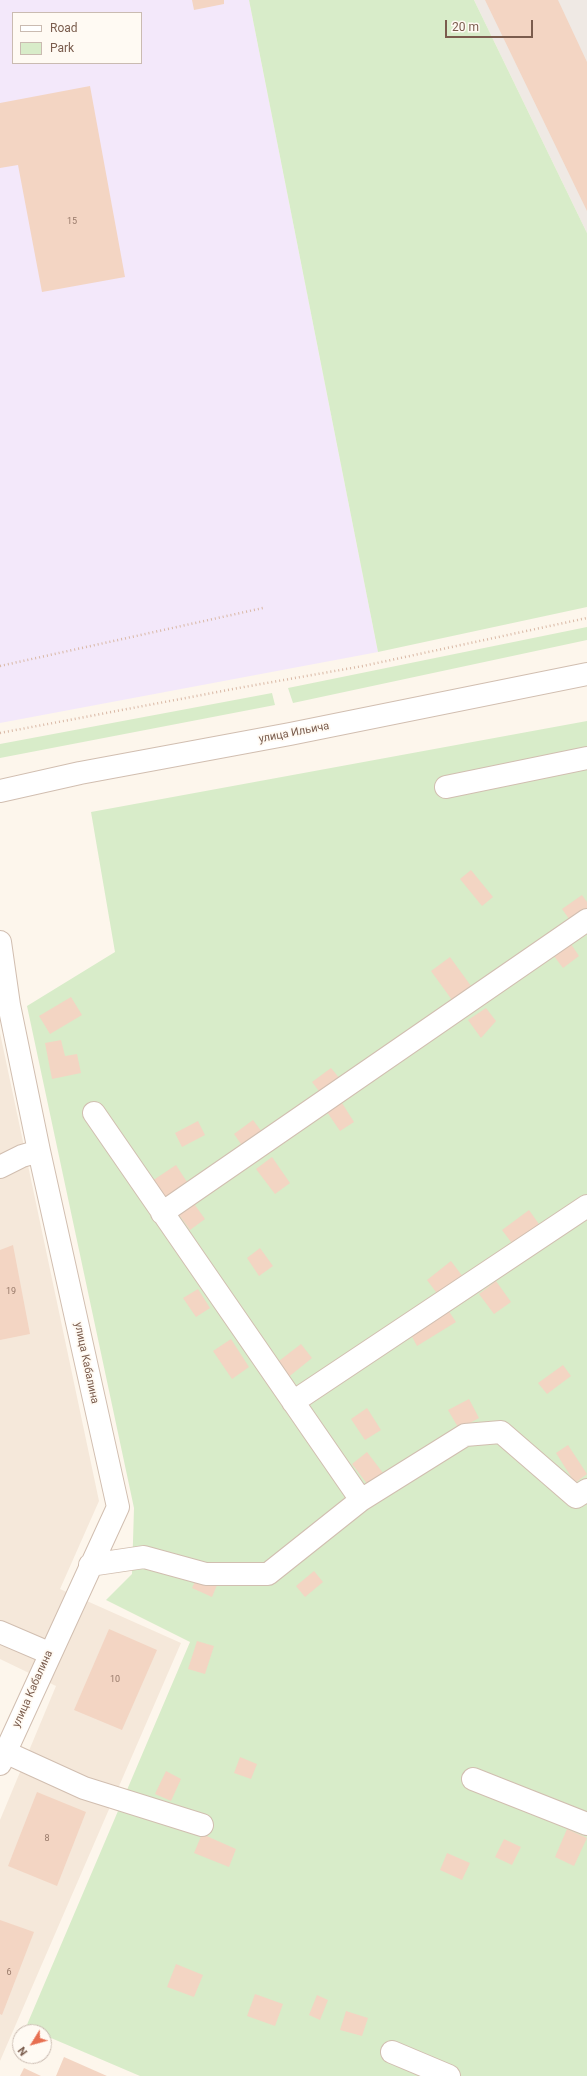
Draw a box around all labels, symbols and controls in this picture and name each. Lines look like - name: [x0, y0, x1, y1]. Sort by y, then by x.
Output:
- legend: [12, 12, 142, 64]
- scale bar: [447, 12, 535, 38]
- text: 20 m: [452, 20, 479, 34]
- text: Road: [50, 21, 78, 35]
- text: Park: [50, 41, 74, 55]
- house number: 15: [67, 217, 77, 227]
- street label: улица Ильича: [258, 720, 330, 746]
- house number: 19: [6, 1287, 16, 1297]
- street label: улица Кабалина: [71, 1321, 101, 1405]
- street label: улица Кабалина: [10, 1648, 56, 1730]
- house number: 10: [110, 1675, 120, 1685]
- house number: 8: [44, 1834, 50, 1844]
- house number: 6: [6, 1968, 12, 1978]
- north arrow: [12, 2024, 52, 2064]
- text: N: [15, 2044, 30, 2058]

